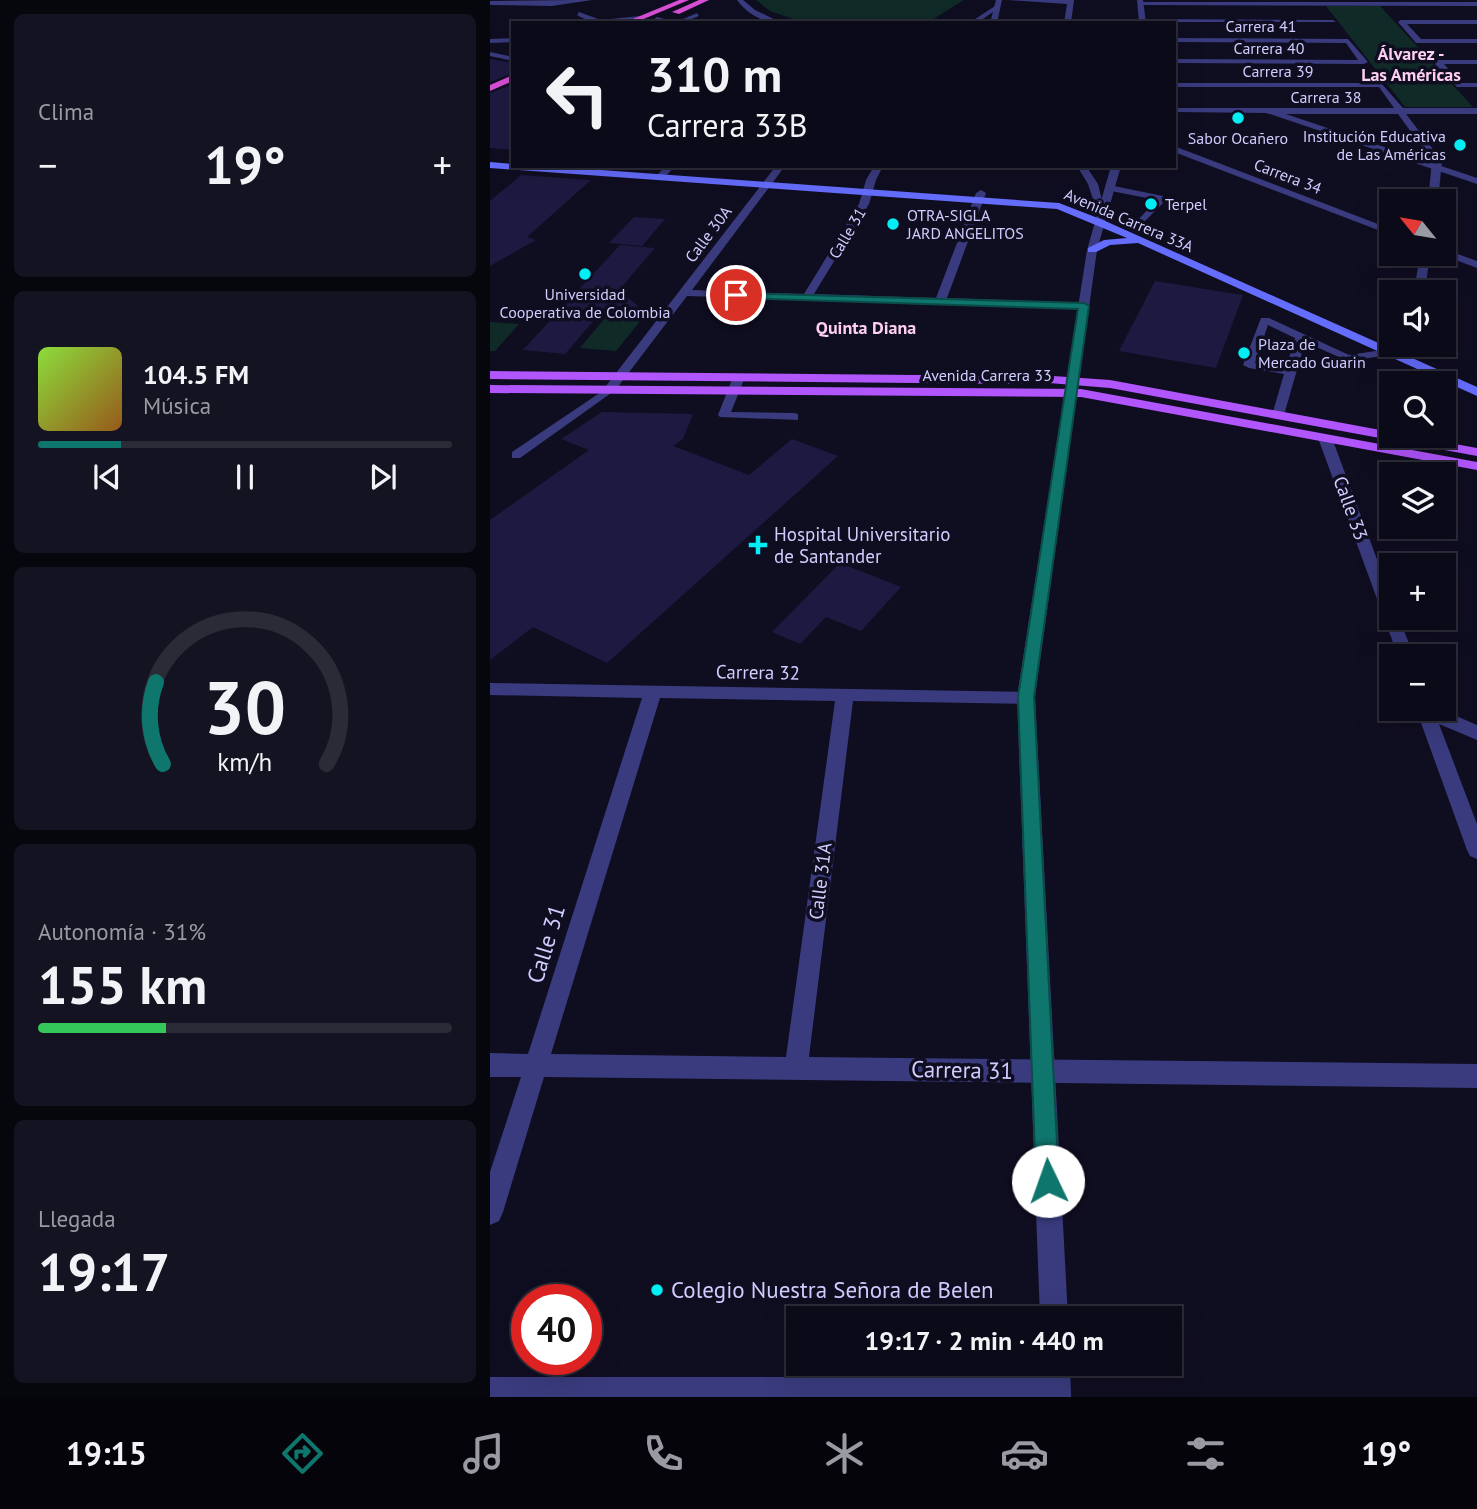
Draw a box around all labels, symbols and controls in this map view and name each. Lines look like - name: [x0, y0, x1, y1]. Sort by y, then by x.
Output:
- street label: Carrera 41: [1226, 16, 1296, 36]
- street label: Carrera 40: [1234, 38, 1305, 58]
- text: 310 m: [647, 42, 782, 106]
- district label: Álvarez - Las Américas: [1361, 42, 1461, 86]
- icon: left: [532, 49, 623, 140]
- street label: Carrera 39: [1243, 61, 1313, 81]
- street label: Carrera 38: [1291, 87, 1361, 107]
- text: Clima: [38, 97, 94, 126]
- text: Carrera 33B: [647, 104, 807, 146]
- marker: Sabor Ocañero: [1230, 110, 1246, 126]
- place label: Institución Educativa de Las Américas: [1303, 126, 1446, 164]
- place label: Sabor Ocañero: [1188, 128, 1288, 148]
- text: 19°: [204, 131, 286, 198]
- marker: Institución Educativa de Las Américas: [1452, 137, 1468, 153]
- text: −: [38, 140, 57, 189]
- text: +: [433, 140, 452, 189]
- street label: Carrera 34: [1251, 154, 1325, 198]
- street label: Avenida Carrera 33A: [1061, 184, 1197, 257]
- north arrow: [1379, 189, 1456, 266]
- map controls: [1379, 189, 1456, 721]
- place label: Terpel: [1165, 194, 1207, 214]
- marker: Terpel: [1143, 196, 1159, 212]
- street label: Calle 30A: [680, 201, 736, 266]
- street label: Calle 31: [824, 204, 870, 262]
- place label: OTRA-SIGLA JARD ANGELITOS: [906, 205, 1024, 243]
- marker: OTRA-SIGLA JARD ANGELITOS: [885, 216, 901, 232]
- pin: [706, 265, 766, 325]
- marker: Universidad Cooperativa de Colombia: [577, 266, 593, 282]
- icon: arrive: [717, 276, 755, 314]
- button: sound: [1379, 280, 1456, 357]
- place label: Universidad Cooperativa de Colombia: [500, 284, 670, 322]
- district label: Quinta Diana: [816, 316, 916, 339]
- place label: Plaza de Mercado Guarin: [1258, 334, 1366, 372]
- marker: Plaza de Mercado Guarin: [1236, 345, 1252, 361]
- text: 104.5 FM: [143, 358, 249, 391]
- street label: Avenida Carrera 33: [922, 365, 1052, 385]
- button: search: [1379, 371, 1456, 448]
- text: Música: [143, 391, 211, 420]
- icon: previous: [88, 458, 126, 496]
- icon: pause: [226, 458, 264, 496]
- icon: next: [364, 458, 402, 496]
- button: layers: [1379, 462, 1456, 539]
- street label: Calle 33: [1328, 473, 1374, 543]
- place label: Hospital Universitario de Santander: [774, 522, 950, 568]
- marker: Hospital Universitario de Santander: [748, 535, 768, 555]
- button: +: [1379, 553, 1456, 630]
- button: −: [1379, 644, 1456, 721]
- street label: Carrera 32: [716, 659, 800, 685]
- text: 30: [204, 661, 286, 755]
- text: km/h: [218, 746, 272, 778]
- street label: Calle 31A: [803, 841, 837, 921]
- street label: Calle 31: [520, 901, 571, 987]
- text: Autonomía · 31%: [38, 917, 206, 946]
- text: 155 km: [38, 951, 207, 1018]
- street label: Carrera 31: [911, 1054, 1013, 1085]
- position arrow: [1011, 1144, 1085, 1218]
- text: Llegada: [38, 1204, 116, 1233]
- text: 19:17: [38, 1238, 170, 1305]
- place label: Colegio Nuestra Señora de Belen: [671, 1275, 994, 1304]
- marker: Colegio Nuestra Señora de Belen: [649, 1282, 665, 1298]
- speed limit sign: 40: [511, 1284, 602, 1375]
- text: 19:17 · 2 min · 440 m: [864, 1324, 1104, 1357]
- icon: directions: [278, 1429, 327, 1478]
- icon: music: [459, 1429, 508, 1478]
- icon: phone: [639, 1429, 688, 1478]
- icon: climate: [820, 1429, 869, 1478]
- icon: car: [1000, 1429, 1049, 1478]
- icon: filters: [1181, 1429, 1230, 1478]
- text: 19:15: [66, 1432, 147, 1474]
- text: 19°: [1361, 1432, 1411, 1474]

